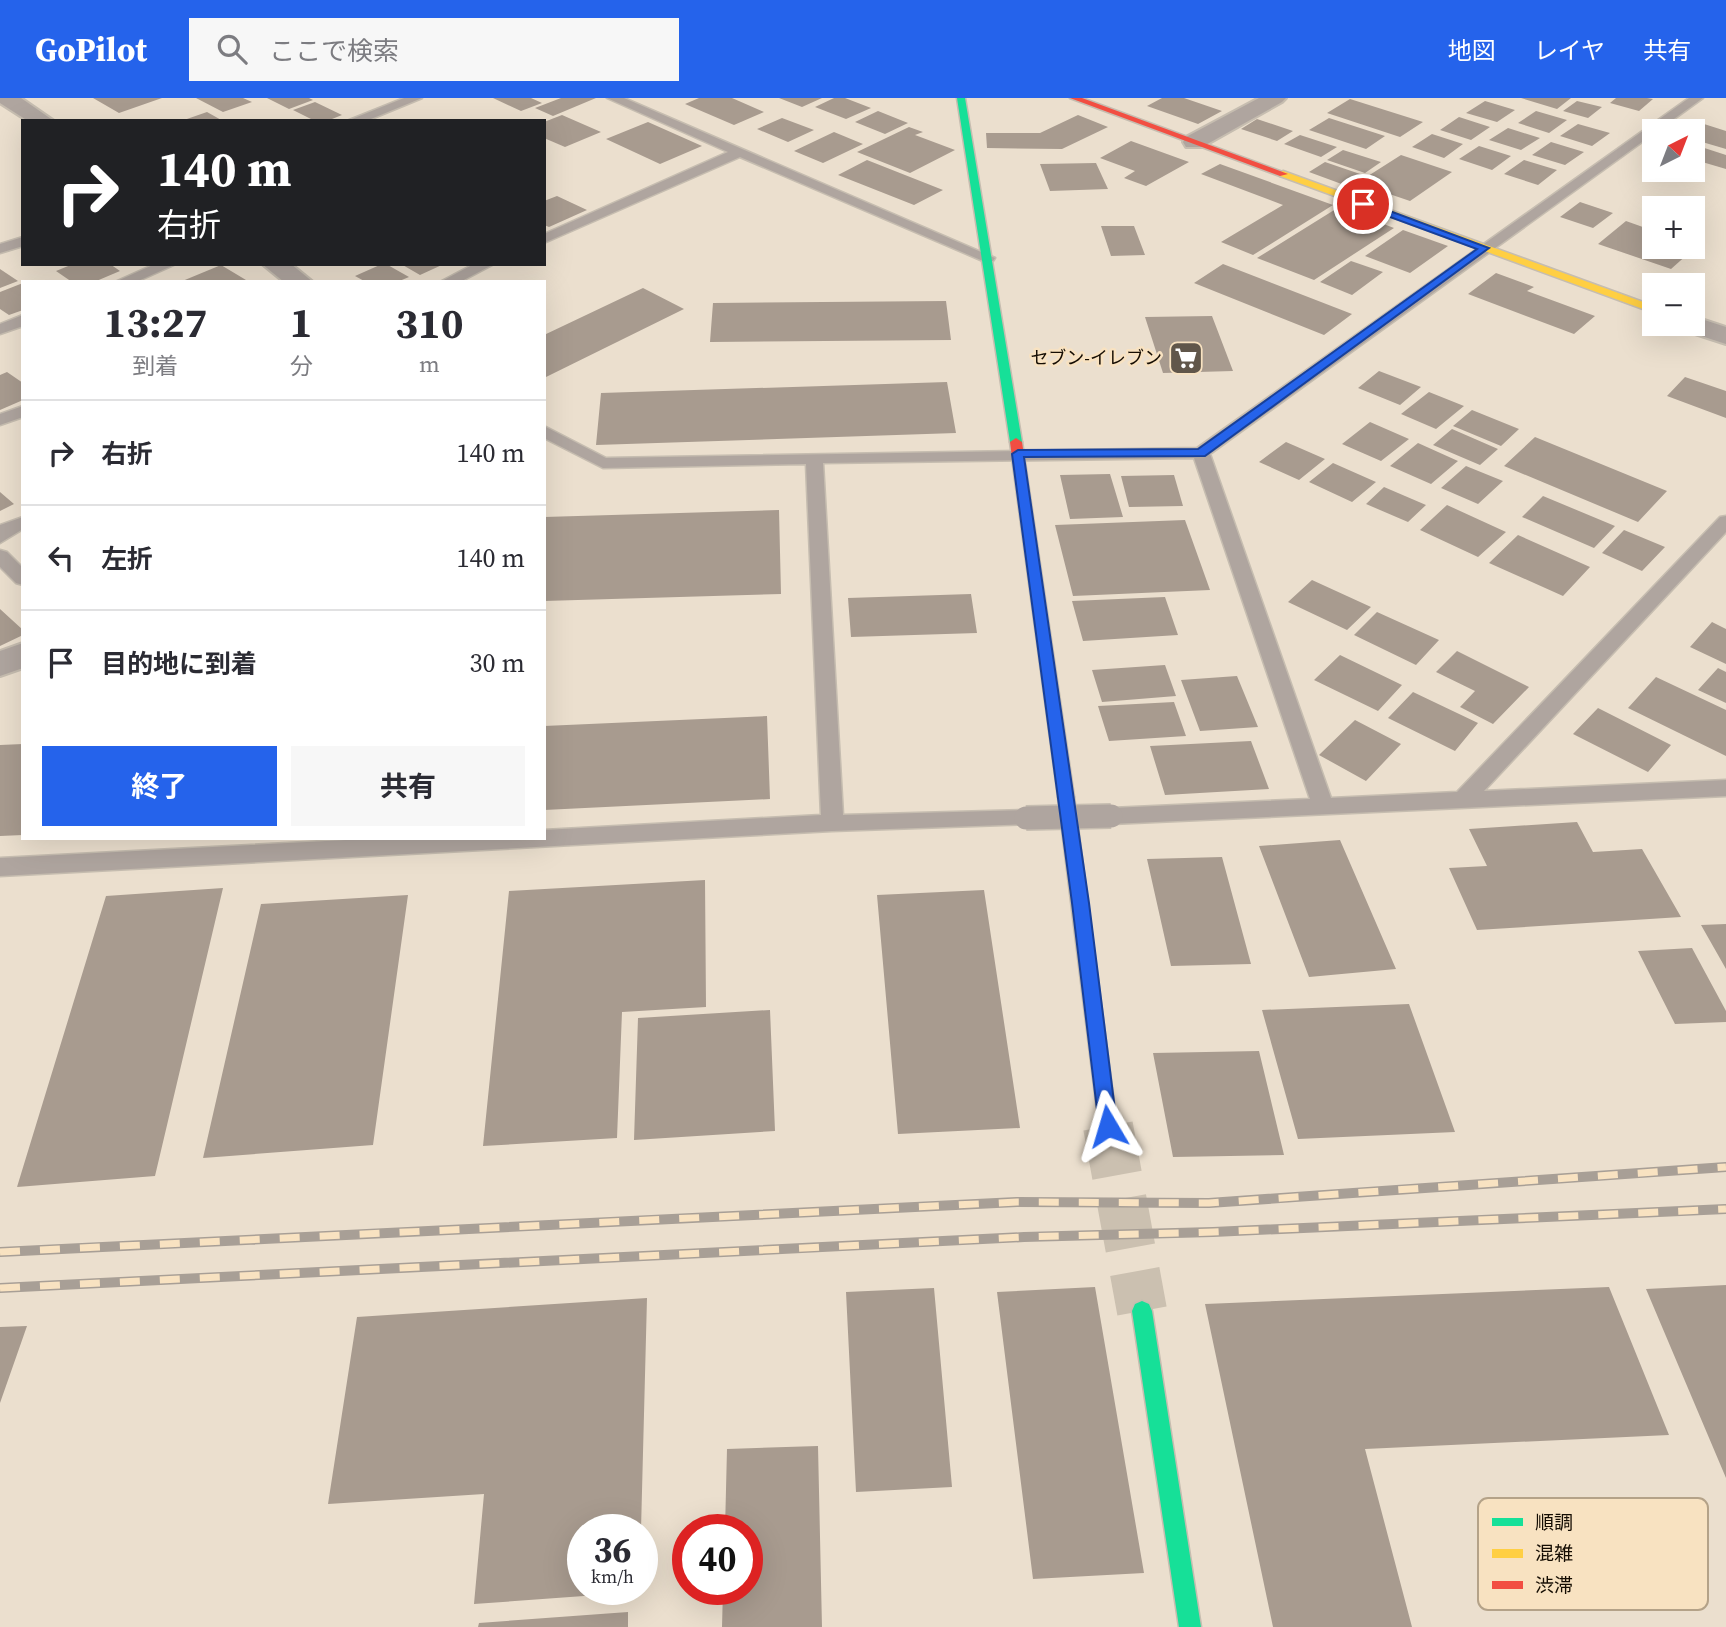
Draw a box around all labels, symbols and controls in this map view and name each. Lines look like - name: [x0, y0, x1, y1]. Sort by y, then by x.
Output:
- search box: [189, 18, 679, 81]
- text: GoPilot: [35, 27, 147, 72]
- icon: search: [213, 30, 251, 68]
- text: ここで検索: [269, 33, 399, 69]
- text: 地図: [1448, 34, 1496, 67]
- text: レイヤ: [1534, 34, 1605, 67]
- text: 共有: [1643, 34, 1691, 67]
- north arrow: [1642, 119, 1704, 182]
- map controls: [1642, 119, 1705, 336]
- text: 140 m: [157, 135, 292, 202]
- icon: right: [42, 147, 133, 238]
- pin: [1333, 174, 1393, 234]
- icon: arrive: [1344, 185, 1382, 223]
- button: +: [1642, 196, 1705, 259]
- text: 右折: [157, 203, 221, 247]
- button: −: [1642, 273, 1705, 336]
- text: 13:27: [104, 293, 207, 351]
- text: 1: [290, 293, 313, 351]
- text: 310: [395, 294, 463, 352]
- supermarket icon: セブン-イレブン: [1167, 339, 1205, 377]
- place label: セブン-イレブン: [1030, 345, 1162, 370]
- text: m: [419, 348, 440, 380]
- text: 到着: [132, 350, 178, 382]
- text: 分: [290, 350, 313, 382]
- icon: right: [42, 434, 80, 472]
- text: 140 m: [457, 435, 525, 471]
- text: 右折: [101, 436, 153, 472]
- icon: left: [42, 539, 80, 577]
- text: 140 m: [457, 540, 525, 576]
- text: 左折: [101, 541, 153, 577]
- icon: arrive: [42, 644, 80, 682]
- text: 30 m: [470, 645, 525, 681]
- text: 目的地に到着: [101, 646, 257, 682]
- button: 終了: [42, 746, 277, 826]
- button: 共有: [291, 746, 525, 826]
- position arrow: [1071, 1089, 1145, 1163]
- legend: [1478, 1498, 1708, 1610]
- text: 順調: [1535, 1509, 1573, 1535]
- speed limit sign: 40: [672, 1514, 763, 1605]
- text: 36: [594, 1526, 631, 1574]
- text: 混雑: [1535, 1540, 1573, 1566]
- text: km/h: [591, 1564, 634, 1589]
- text: 渋滞: [1535, 1572, 1573, 1598]

